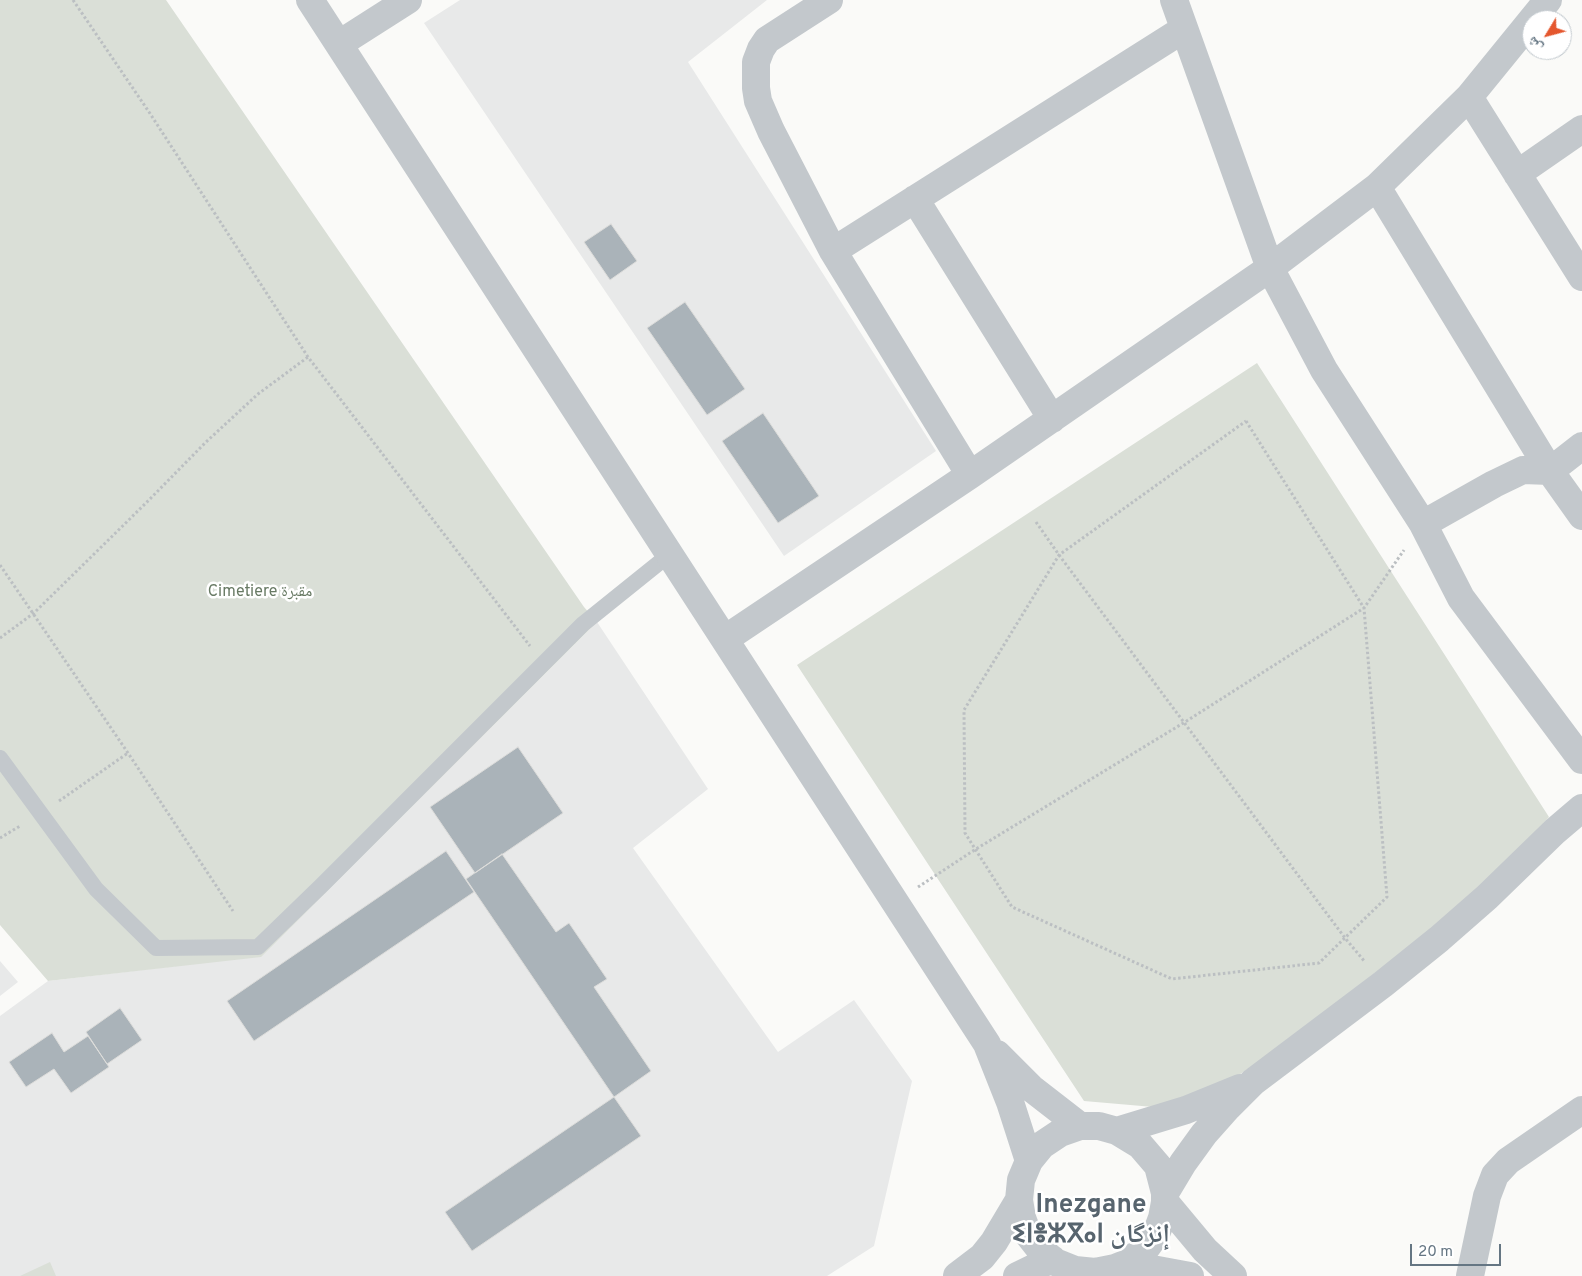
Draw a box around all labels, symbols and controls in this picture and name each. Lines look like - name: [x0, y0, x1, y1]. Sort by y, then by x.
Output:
- north arrow: [1522, 10, 1572, 60]
- text: ش: [1524, 33, 1547, 55]
- park label: Cimetiere مقبرة: [208, 583, 312, 603]
- district label: Inezgane ⵉⵏⴻⵣⴳⴰⵏ إنزگان: [1012, 1191, 1170, 1252]
- scale bar: [1412, 1234, 1503, 1266]
- text: 20 m: [1418, 1243, 1453, 1262]

